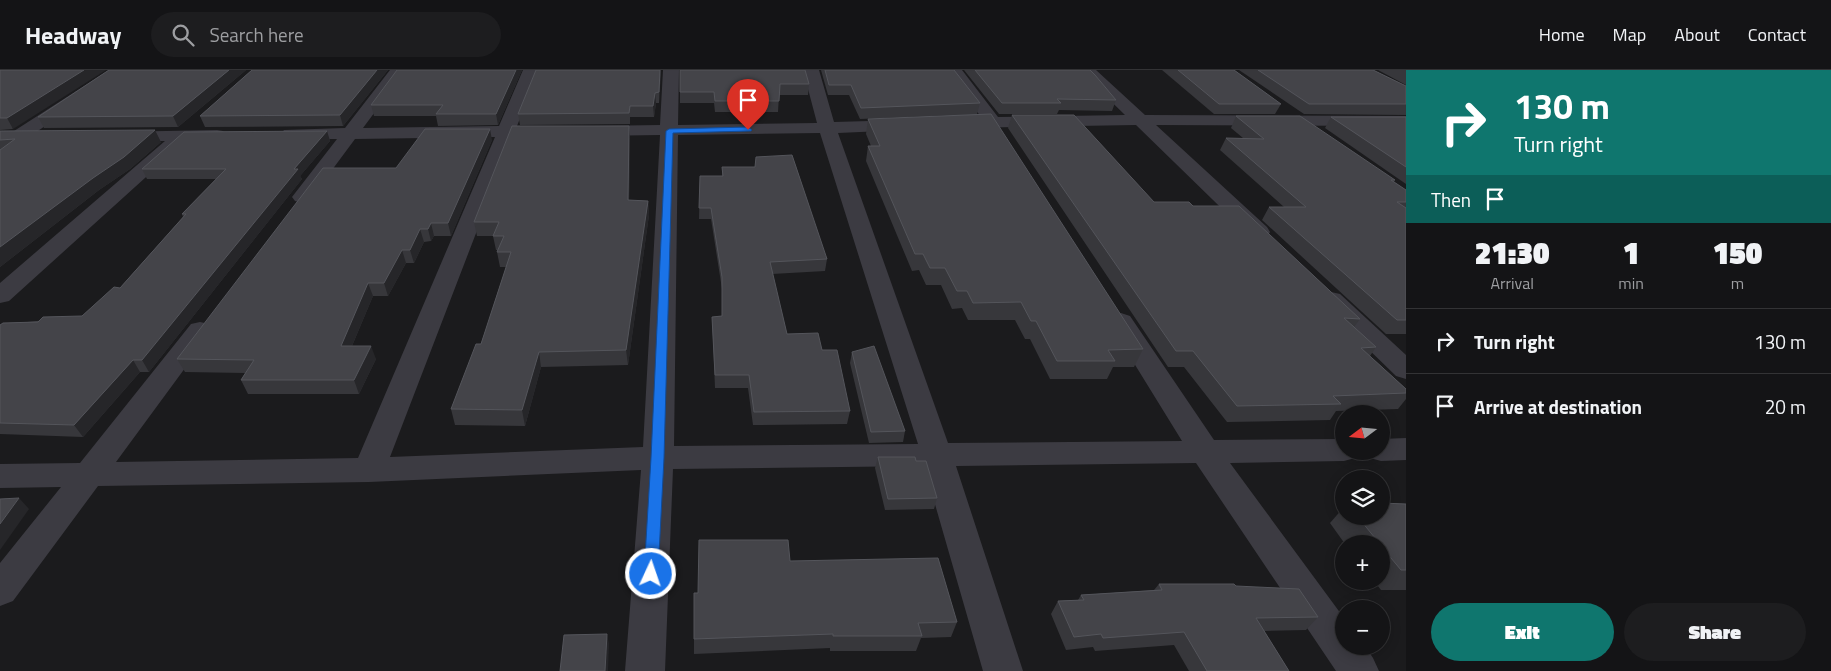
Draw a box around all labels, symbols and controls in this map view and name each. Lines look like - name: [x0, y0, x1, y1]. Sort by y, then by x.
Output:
- search box: [151, 12, 501, 57]
- text: Headway: [25, 17, 121, 53]
- text: Search here: [209, 20, 304, 49]
- icon: search: [169, 21, 197, 49]
- text: Home: [1539, 21, 1585, 48]
- text: Map: [1613, 21, 1646, 48]
- text: About: [1674, 21, 1720, 48]
- text: Contact: [1748, 21, 1806, 48]
- pin: [727, 79, 769, 130]
- text: 130 m: [1514, 79, 1610, 133]
- icon: arrive: [734, 86, 762, 114]
- icon: right: [1431, 90, 1496, 155]
- text: Turn right: [1514, 127, 1603, 161]
- text: Then: [1431, 185, 1471, 214]
- icon: arrive: [1481, 185, 1509, 213]
- text: 21:30: [1475, 230, 1549, 276]
- text: 1: [1623, 230, 1639, 276]
- text: 150: [1713, 230, 1762, 276]
- text: Arrival: [1490, 271, 1534, 295]
- text: min: [1618, 271, 1644, 295]
- text: m: [1731, 271, 1744, 295]
- icon: right: [1431, 327, 1459, 355]
- text: Turn right: [1474, 327, 1555, 356]
- text: 130 m: [1754, 327, 1806, 356]
- icon: arrive: [1431, 392, 1459, 420]
- text: Arrive at destination: [1474, 392, 1642, 421]
- text: 20 m: [1765, 392, 1806, 421]
- north arrow: [1335, 405, 1390, 460]
- map controls: [1335, 405, 1390, 655]
- button: layers: [1335, 470, 1390, 525]
- button: +: [1335, 535, 1390, 590]
- position arrow: [624, 547, 676, 599]
- button: −: [1335, 600, 1390, 655]
- button: Exit: [1431, 603, 1614, 661]
- button: Share: [1624, 603, 1806, 661]

